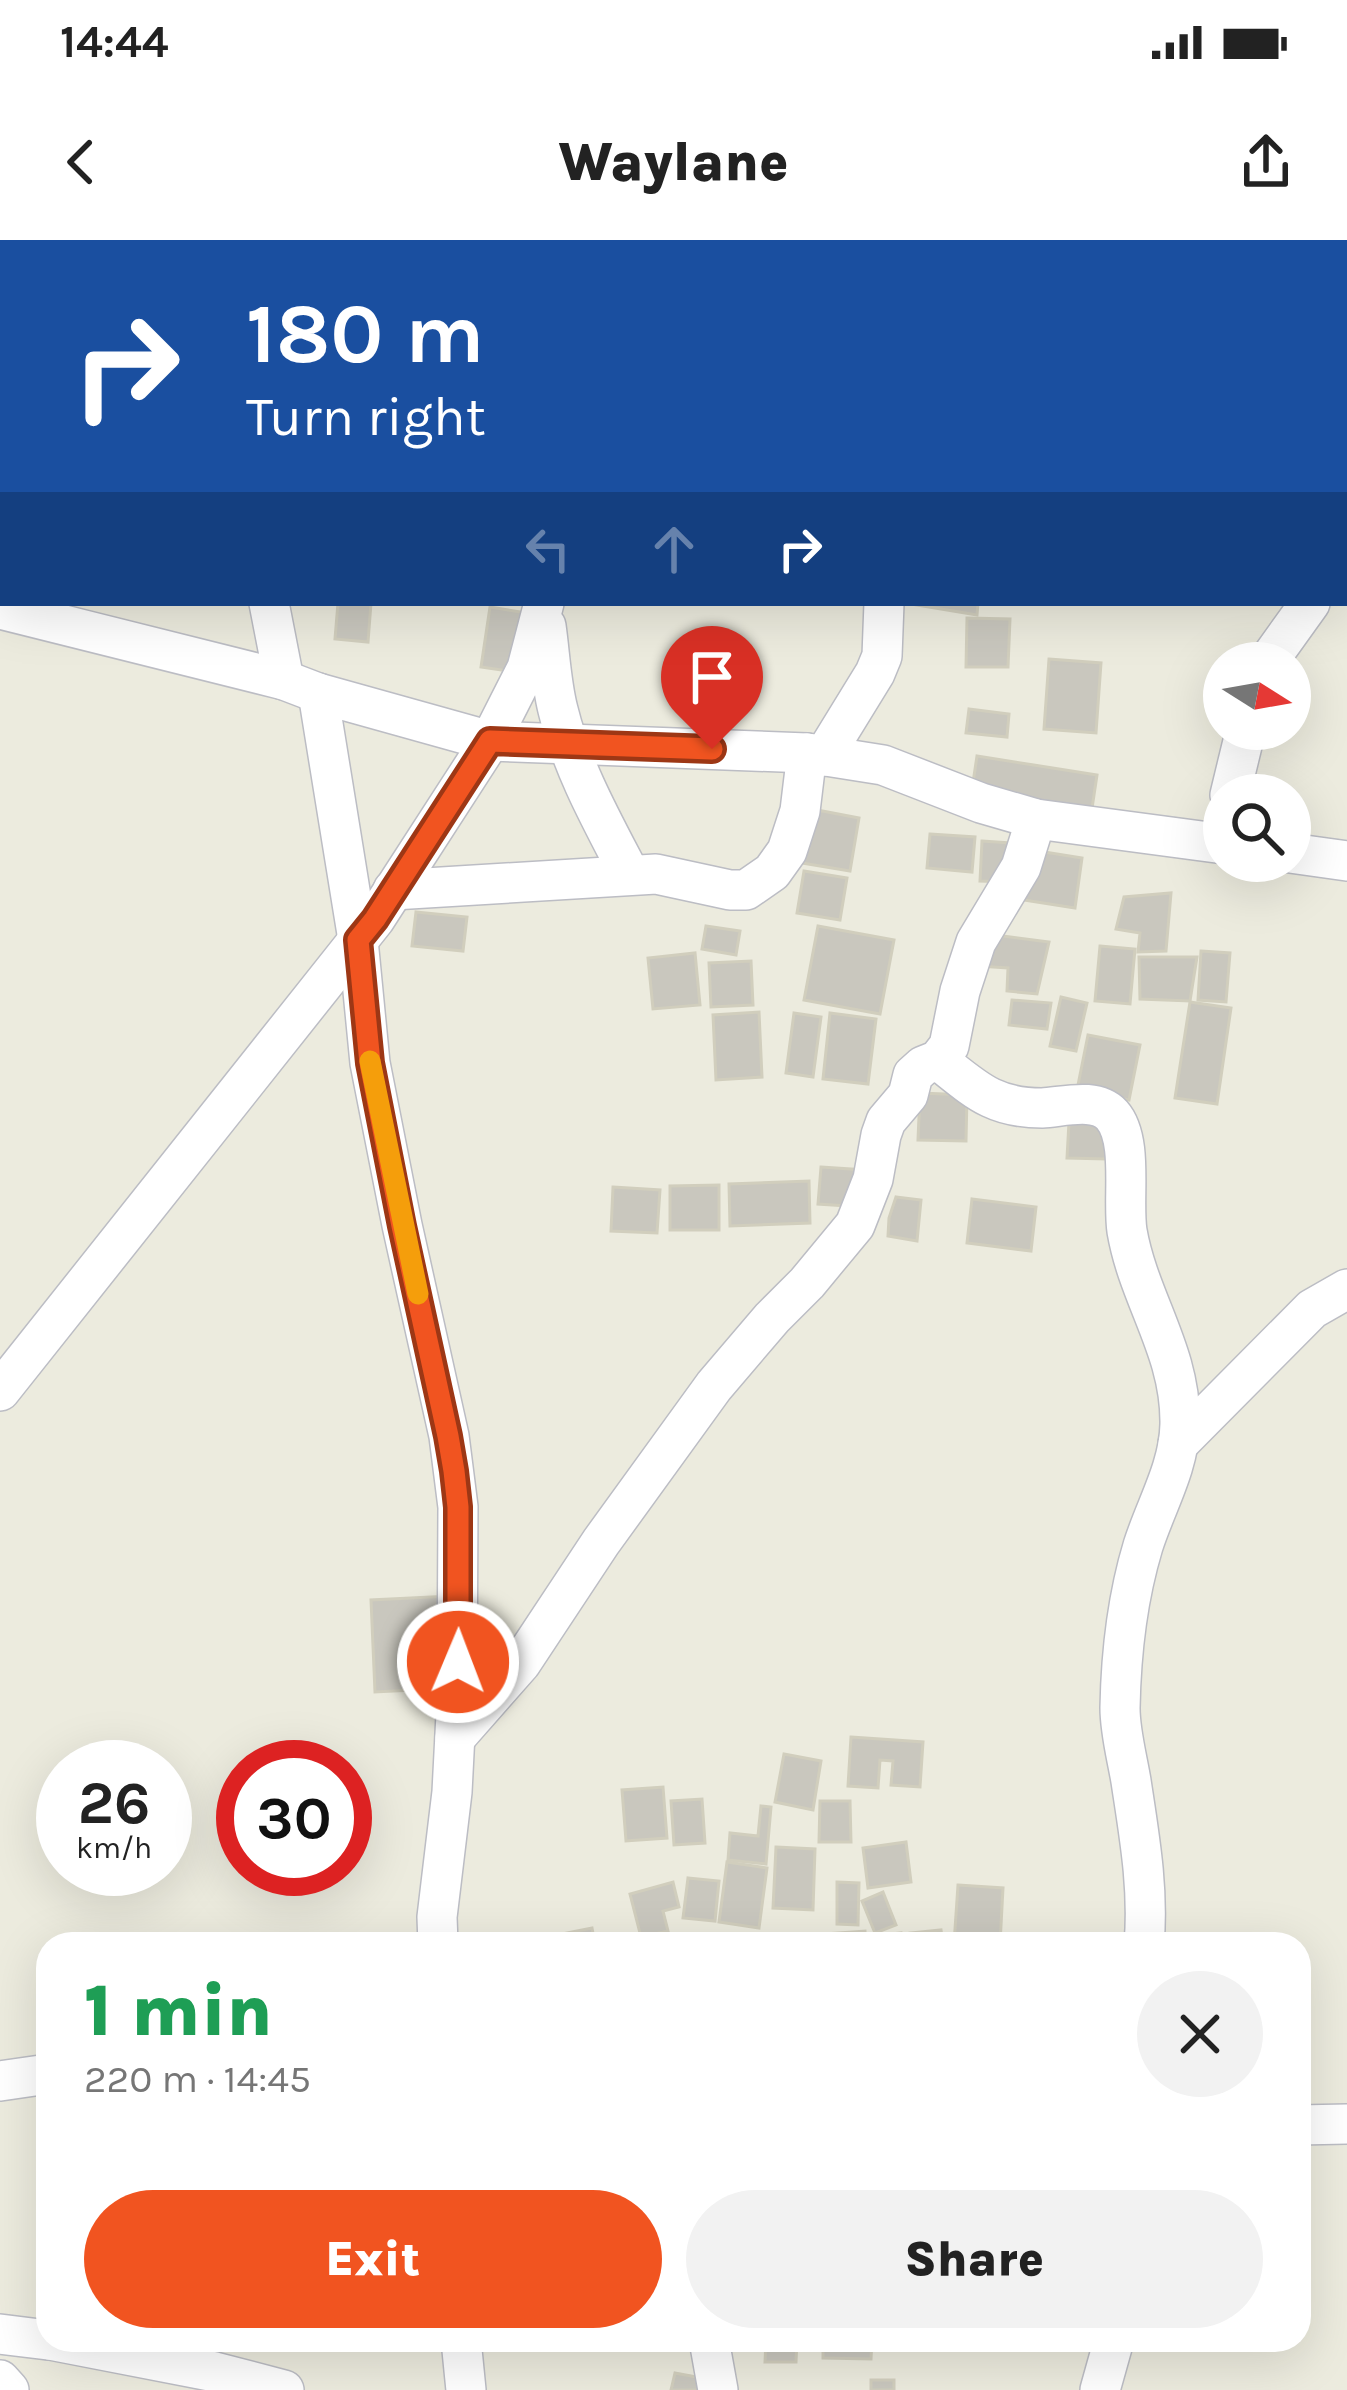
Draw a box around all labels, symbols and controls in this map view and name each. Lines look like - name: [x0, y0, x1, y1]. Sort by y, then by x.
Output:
- text: 14:44: [60, 16, 169, 68]
- icon: back: [48, 129, 114, 195]
- icon: share: [1233, 129, 1299, 195]
- text: Waylane: [558, 130, 789, 194]
- text: 180 m: [246, 285, 484, 383]
- icon: right: [48, 288, 204, 444]
- text: Turn right: [246, 385, 486, 449]
- icon: left: [515, 516, 581, 582]
- icon: ahead: [641, 516, 707, 582]
- icon: right: [767, 516, 833, 582]
- pin: [661, 626, 763, 749]
- north arrow: [1203, 642, 1311, 750]
- map controls: [1203, 642, 1311, 882]
- icon: arrive: [679, 644, 745, 710]
- button: search: [1203, 774, 1311, 882]
- position arrow: [395, 1599, 521, 1725]
- speed limit sign: 30: [216, 1740, 372, 1896]
- text: 26: [78, 1768, 150, 1838]
- text: km/h: [76, 1830, 152, 1866]
- text: 1 min: [84, 1969, 273, 2053]
- button: close: [1137, 1971, 1263, 2097]
- text: 220 m · 14:45: [84, 2056, 311, 2102]
- button: Exit: [84, 2190, 662, 2328]
- button: Share: [686, 2190, 1263, 2328]

